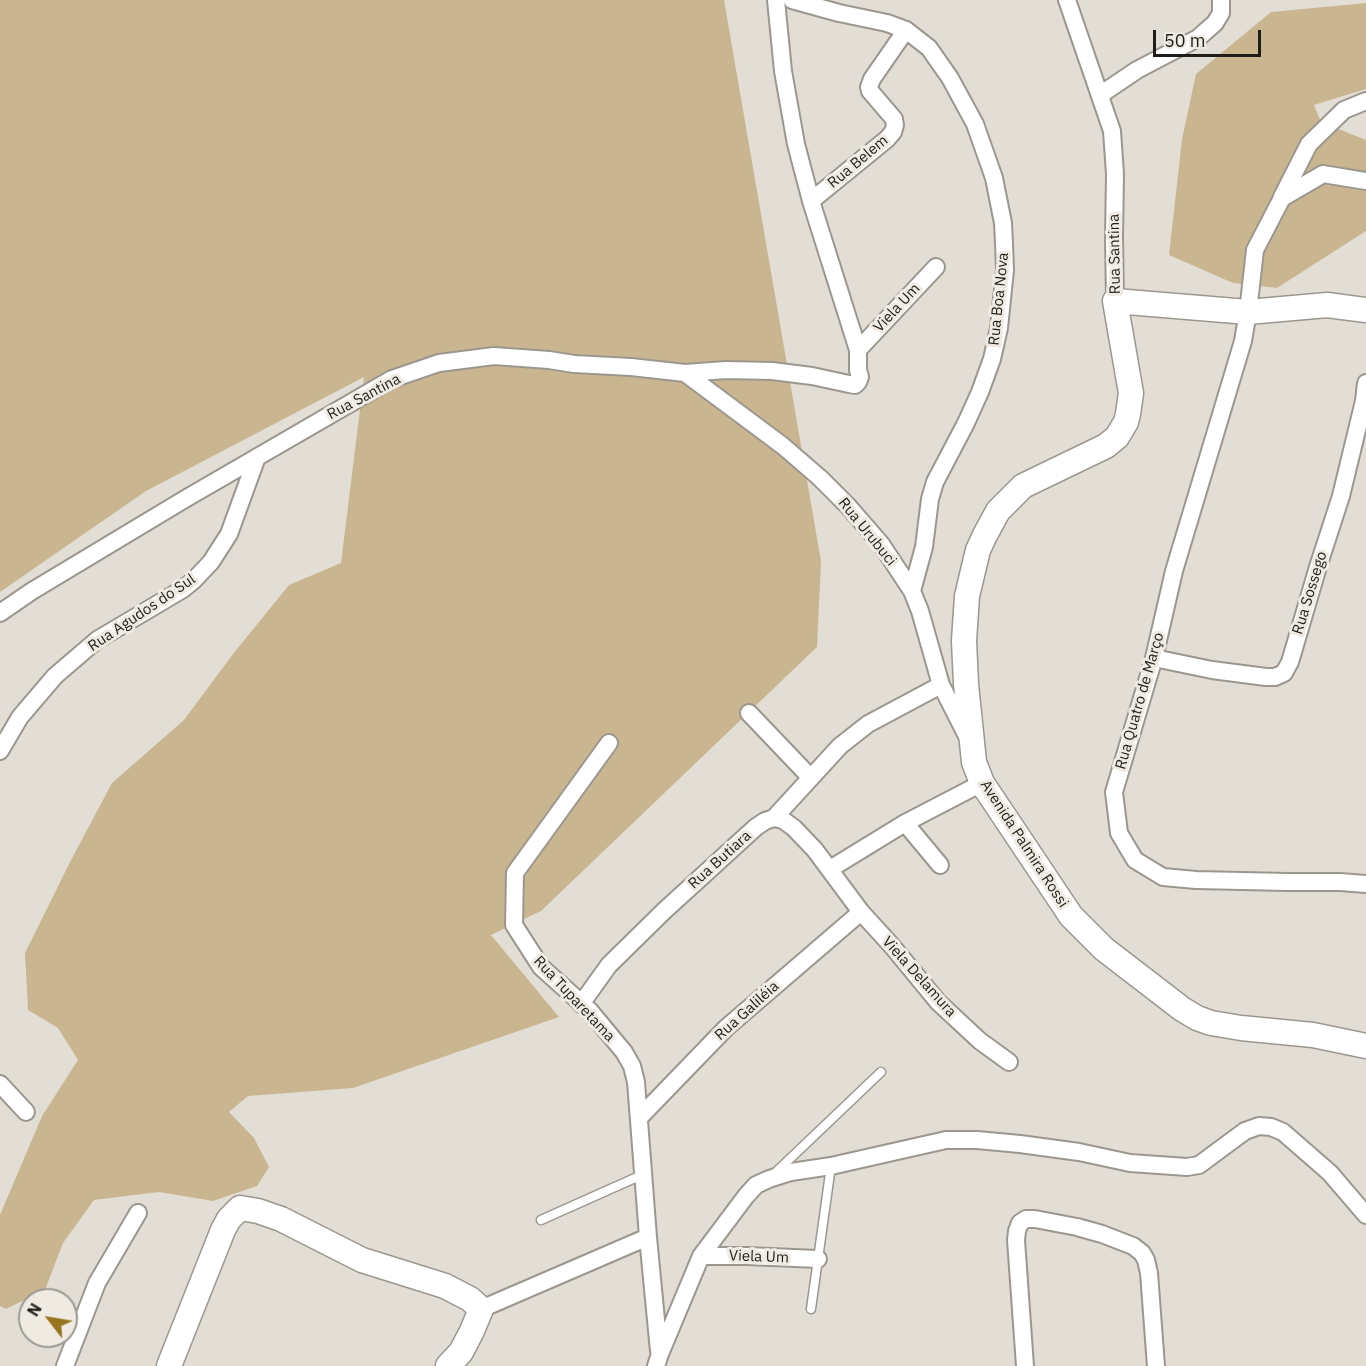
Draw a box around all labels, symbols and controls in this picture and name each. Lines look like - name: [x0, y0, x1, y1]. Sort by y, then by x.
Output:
- scale bar: [1156, 18, 1264, 56]
- text: 50 m: [1164, 29, 1206, 52]
- street label: Rua Belem: [824, 132, 892, 192]
- street label: Rua Santina: [1105, 214, 1125, 294]
- street label: Rua Boa Nova: [985, 252, 1013, 346]
- street label: Viela Um: [870, 280, 924, 336]
- street label: Rua Santina: [324, 370, 404, 424]
- street label: Rua Urubuci: [834, 494, 900, 570]
- street label: Rua Sossego: [1289, 549, 1331, 637]
- street label: Rua Agudos do Sul: [85, 570, 199, 656]
- street label: Rua Quatro de Março: [1112, 631, 1168, 771]
- street label: Avenida Palmira Rossi: [976, 777, 1072, 911]
- street label: Rua Butiara: [685, 827, 755, 893]
- street label: Viela Delamura: [878, 933, 960, 1021]
- street label: Rua Tuparetama: [530, 952, 618, 1046]
- street label: Rua Galiléia: [711, 978, 783, 1044]
- street label: Viela Um: [729, 1247, 789, 1267]
- north arrow: [18, 1288, 78, 1348]
- text: N: [23, 1300, 46, 1320]

